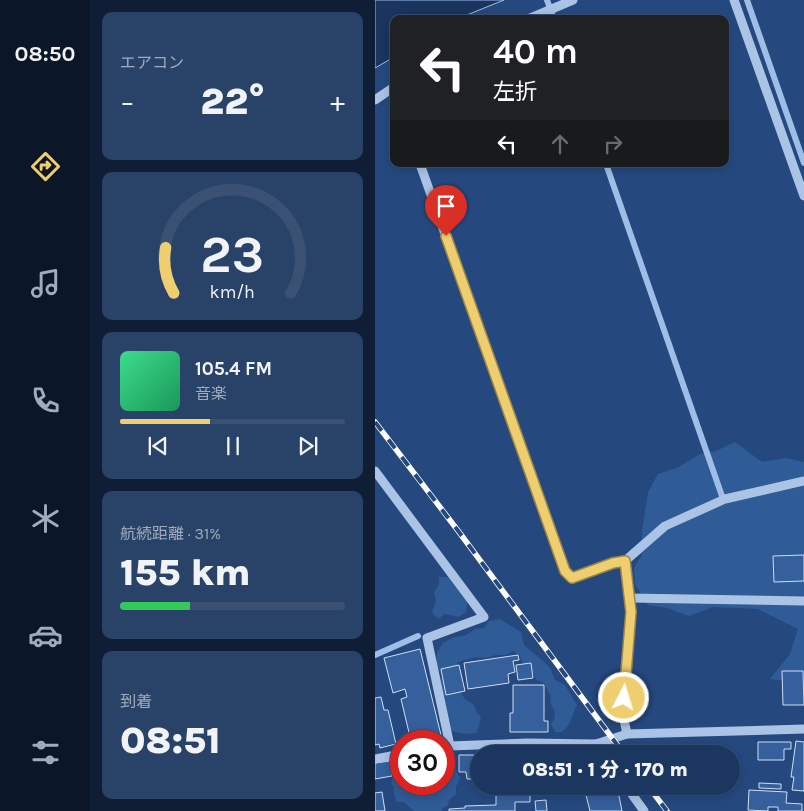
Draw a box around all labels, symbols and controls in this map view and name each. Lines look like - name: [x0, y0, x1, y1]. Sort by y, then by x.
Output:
- text: 40 m: [493, 31, 578, 72]
- icon: left: [410, 35, 475, 100]
- text: 08:50: [15, 41, 75, 67]
- text: エアコン: [120, 53, 184, 72]
- text: 22°: [200, 79, 265, 124]
- text: 左折: [493, 79, 537, 105]
- text: −: [120, 85, 135, 118]
- text: +: [330, 85, 345, 118]
- icon: left: [493, 130, 521, 158]
- icon: ahead: [546, 130, 574, 158]
- icon: right: [599, 130, 627, 158]
- icon: directions: [28, 149, 63, 184]
- pin: [425, 185, 467, 236]
- icon: arrive: [432, 192, 460, 220]
- text: 23: [201, 224, 264, 285]
- icon: music: [28, 266, 63, 301]
- text: km/h: [210, 282, 255, 303]
- text: 105.4 FM: [195, 358, 272, 380]
- icon: phone: [28, 383, 63, 418]
- text: 音楽: [195, 384, 227, 403]
- icon: previous: [144, 432, 172, 460]
- icon: pause: [219, 432, 247, 460]
- icon: next: [294, 432, 322, 460]
- icon: climate: [28, 501, 63, 536]
- text: 航続距離 · 31%: [120, 524, 221, 543]
- text: 155 km: [120, 550, 251, 595]
- icon: car: [28, 618, 63, 653]
- position arrow: [597, 671, 649, 723]
- text: 到着: [120, 692, 152, 711]
- text: 08:51: [120, 718, 221, 763]
- speed limit sign: 30: [390, 730, 455, 795]
- icon: filters: [28, 735, 63, 770]
- text: 08:51 · 1 分 · 170 m: [522, 759, 688, 781]

